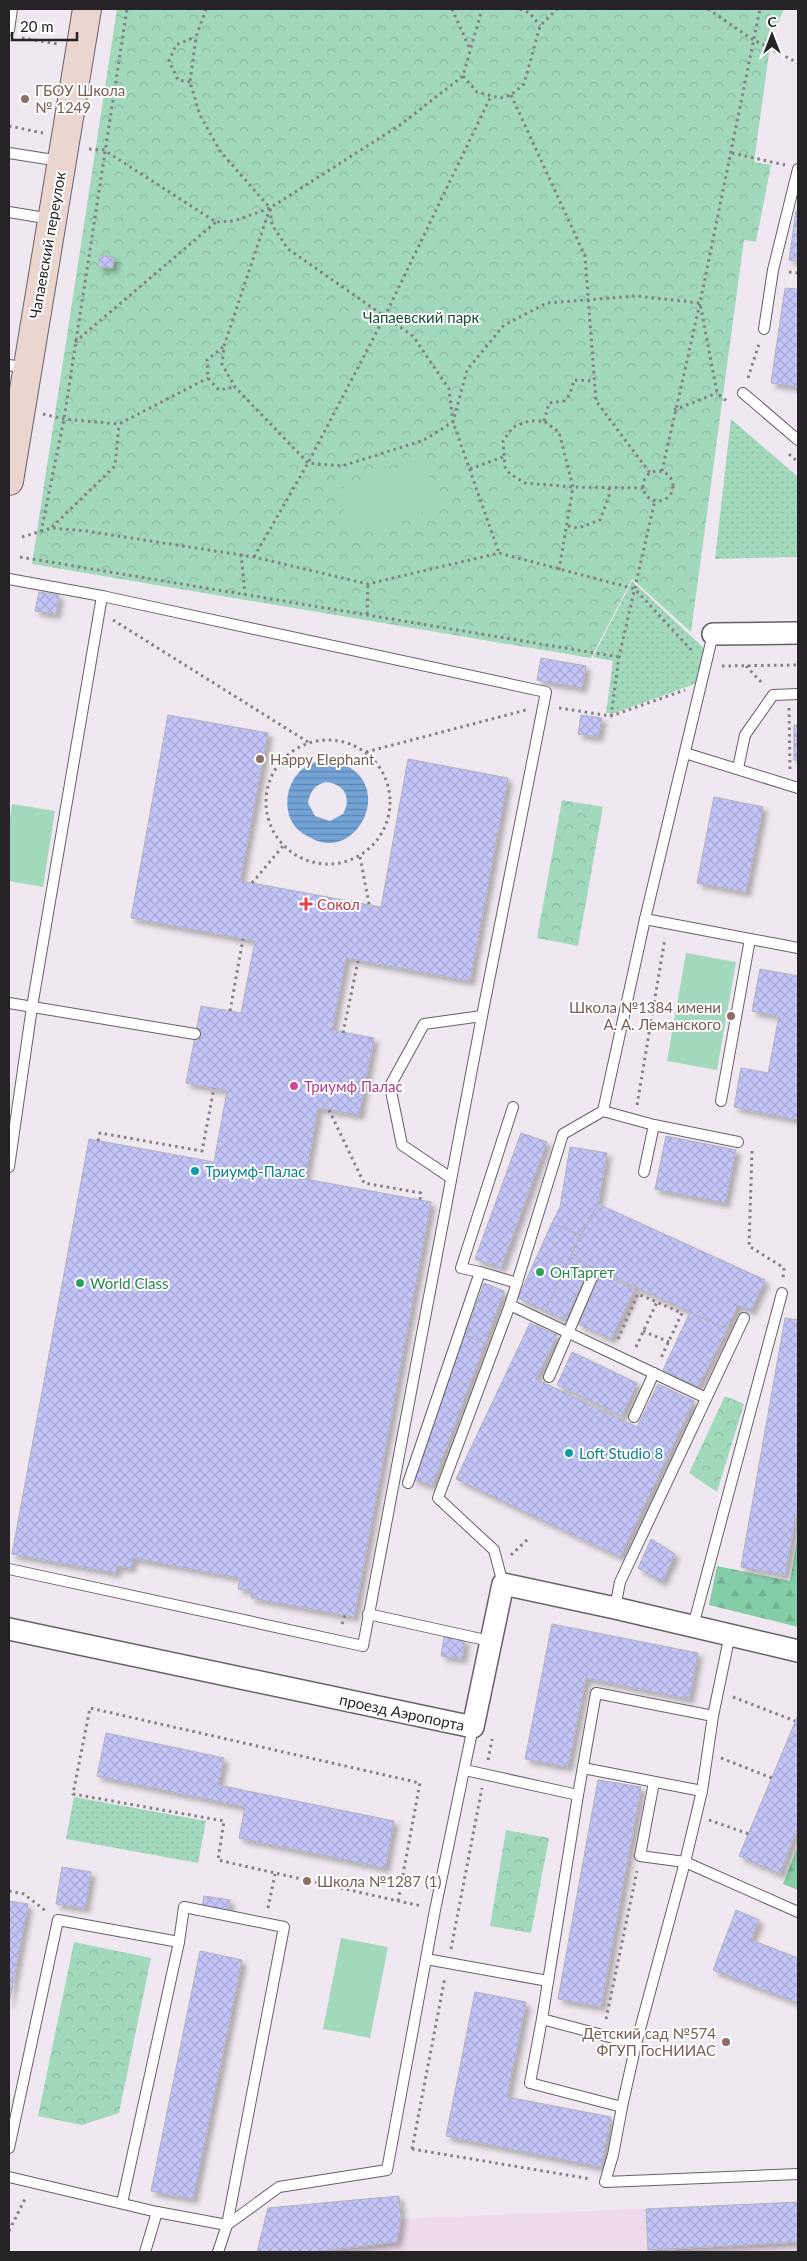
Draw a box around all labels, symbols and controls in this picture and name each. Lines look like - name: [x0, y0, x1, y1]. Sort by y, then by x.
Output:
- scale bar: [12, 10, 78, 42]
- north arrow: [747, 10, 797, 60]
- text: С: [767, 13, 777, 30]
- text: 20 m: [20, 17, 54, 35]
- place label: ГБОУ Школа № 1249: [35, 81, 125, 116]
- marker: ГБОУ Школа № 1249: [19, 93, 31, 105]
- street label: Чапаевский переулок: [25, 170, 69, 320]
- park label: Чапаевский парк: [363, 308, 479, 326]
- place label: Happy Elephant: [270, 750, 375, 768]
- marker: Happy Elephant: [254, 753, 266, 765]
- place label: Сокол: [317, 895, 360, 913]
- marker: Сокол: [299, 897, 313, 911]
- place label: Школа №1384 имени А. А. Леманского: [569, 998, 721, 1033]
- marker: Школа №1384 имени А. А. Леманского: [725, 1010, 737, 1022]
- place label: Триумф Палас: [304, 1077, 403, 1095]
- marker: Триумф Палас: [288, 1080, 300, 1092]
- place label: Триумф-Палас: [205, 1162, 305, 1180]
- marker: Триумф-Палас: [189, 1165, 201, 1177]
- place label: ОнТаргет: [550, 1263, 615, 1281]
- marker: ОнТаргет: [534, 1266, 546, 1278]
- place label: World Class: [90, 1274, 168, 1292]
- marker: World Class: [74, 1277, 86, 1289]
- place label: Loft Studio 8: [579, 1444, 663, 1462]
- marker: Loft Studio 8: [563, 1447, 575, 1459]
- street label: проезд Аэропорта: [338, 1690, 466, 1734]
- place label: Школа №1287 (1): [317, 1872, 442, 1890]
- marker: Школа №1287 (1): [301, 1875, 313, 1887]
- place label: Детский сад №574 ФГУП ГосНИИАС: [582, 2024, 716, 2059]
- marker: Детский сад №574 ФГУП ГосНИИАС: [720, 2036, 732, 2048]

